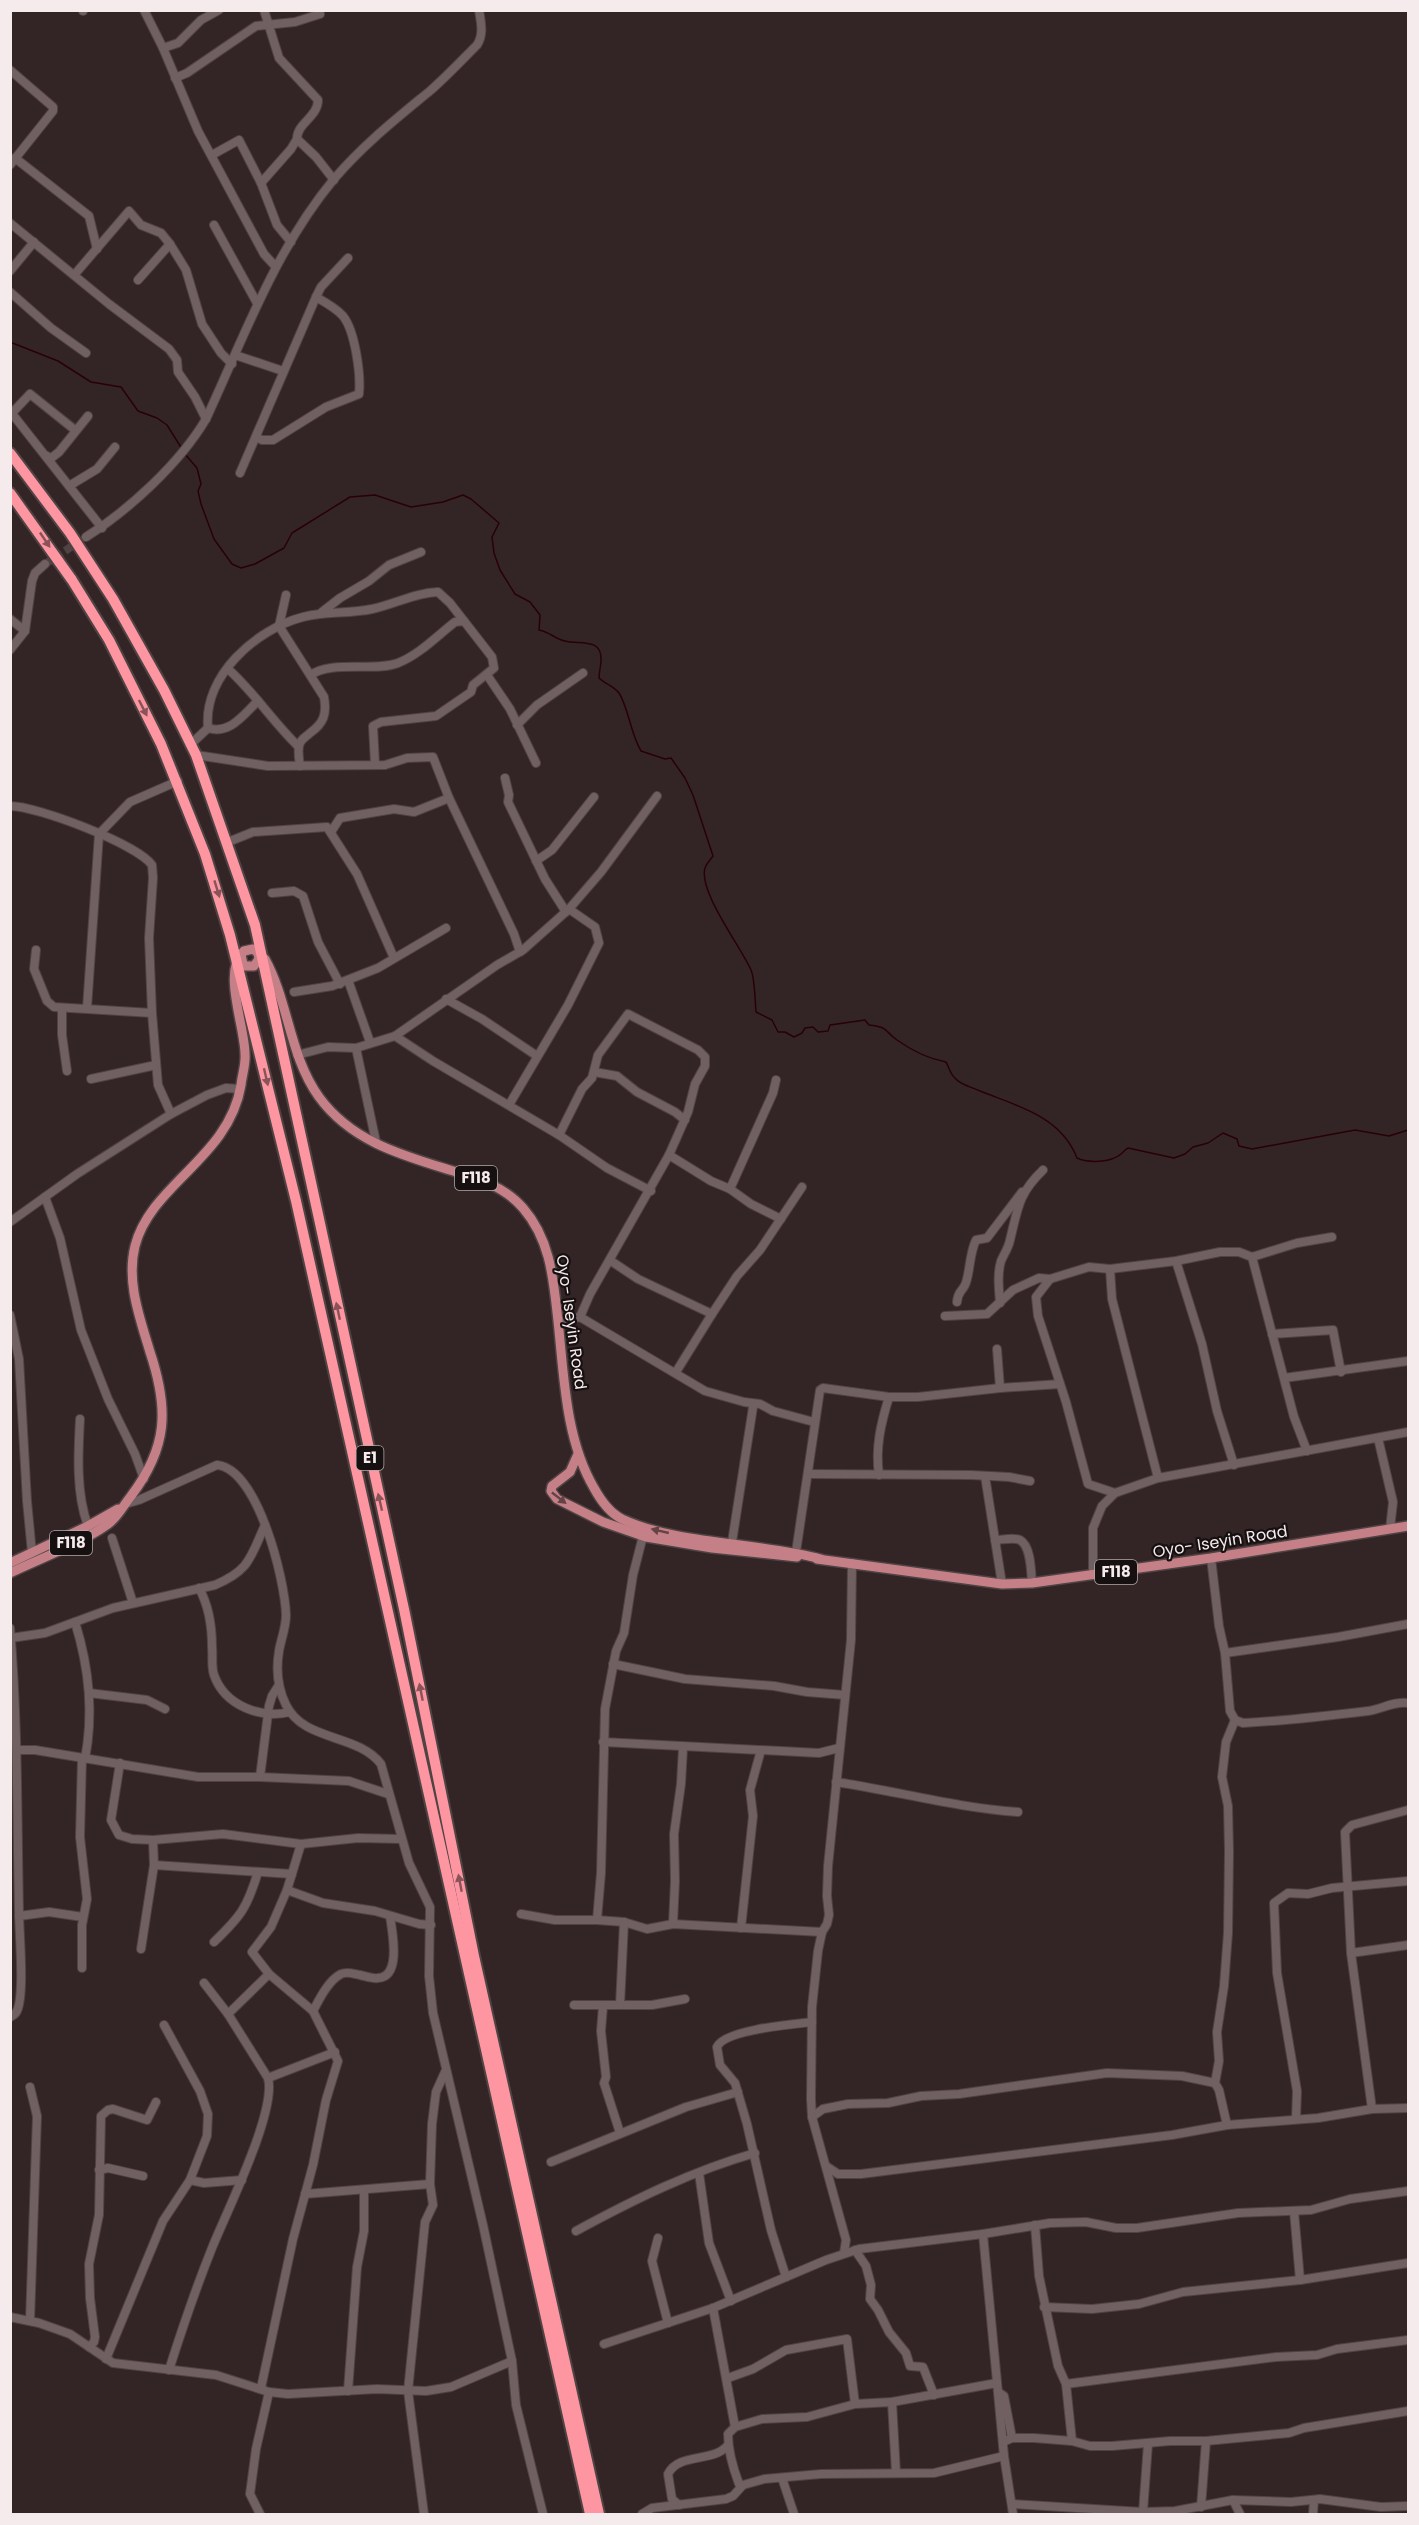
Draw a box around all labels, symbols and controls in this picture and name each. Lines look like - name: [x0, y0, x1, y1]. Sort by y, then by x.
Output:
- one-way arrow: [39, 532, 51, 548]
- one-way arrow: [139, 700, 148, 717]
- one-way arrow: [213, 880, 222, 898]
- one-way arrow: [262, 1068, 271, 1087]
- road number: F118: [455, 1166, 497, 1190]
- street label: Oyo- Iseyin Road: [551, 1253, 592, 1391]
- one-way arrow: [333, 1301, 342, 1320]
- road number: E1: [356, 1446, 384, 1470]
- one-way arrow: [551, 1491, 567, 1504]
- one-way arrow: [374, 1492, 384, 1511]
- street label: Oyo- Iseyin Road: [1151, 1519, 1289, 1564]
- one-way arrow: [651, 1526, 670, 1535]
- road number: F118: [50, 1531, 92, 1555]
- road number: F118: [1095, 1560, 1137, 1584]
- one-way arrow: [416, 1682, 425, 1701]
- one-way arrow: [454, 1874, 464, 1893]

